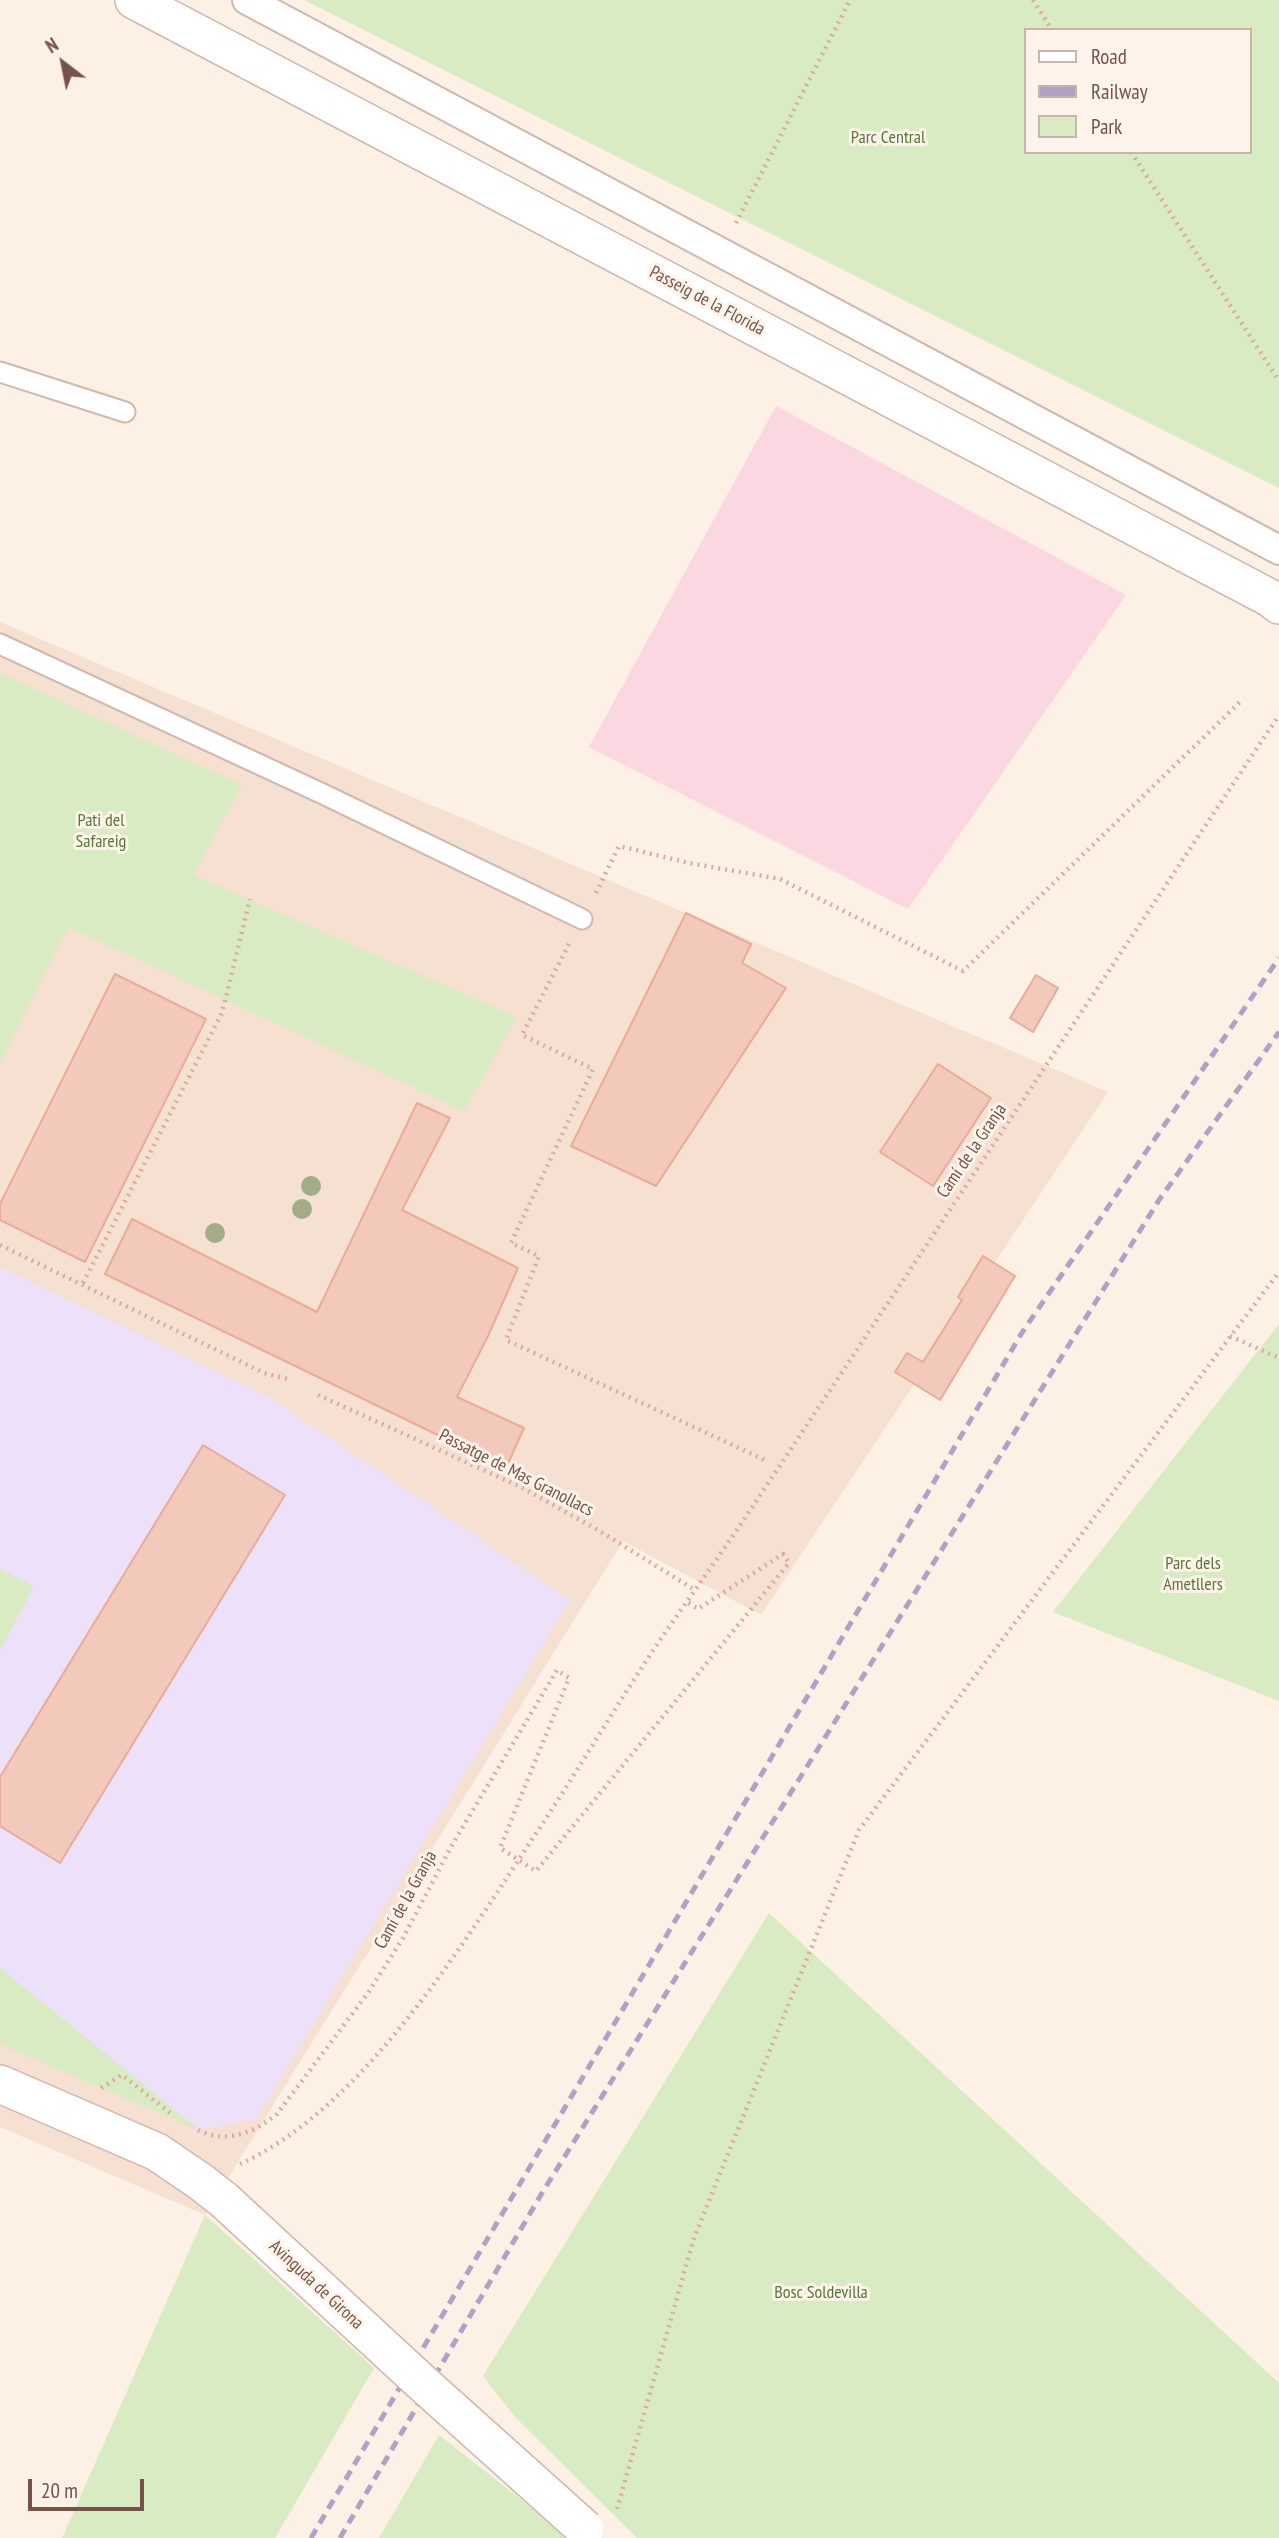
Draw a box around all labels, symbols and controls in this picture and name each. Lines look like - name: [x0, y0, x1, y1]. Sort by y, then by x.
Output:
- north arrow: [28, 28, 98, 98]
- legend: [1024, 28, 1251, 154]
- text: N: [41, 32, 63, 58]
- text: Road: [1091, 43, 1127, 70]
- text: Railway: [1091, 78, 1148, 105]
- text: Park: [1091, 113, 1122, 140]
- park label: Parc Central: [851, 127, 925, 149]
- street label: Passeig de la Florida: [646, 262, 768, 340]
- park label: Pati del Safareig: [76, 810, 126, 852]
- street label: Camí de la Granja: [933, 1100, 1011, 1202]
- street label: Passatge de Mas Granollacs: [435, 1425, 597, 1521]
- park label: Parc dels Ametllers: [1163, 1553, 1223, 1596]
- street label: Camí de la Granja: [370, 1847, 442, 1953]
- street label: Avinguda de Girona: [264, 2236, 368, 2334]
- park label: Bosc Soldevilla: [774, 2282, 868, 2304]
- scale bar: [32, 2464, 147, 2508]
- text: 20 m: [41, 2477, 78, 2504]

